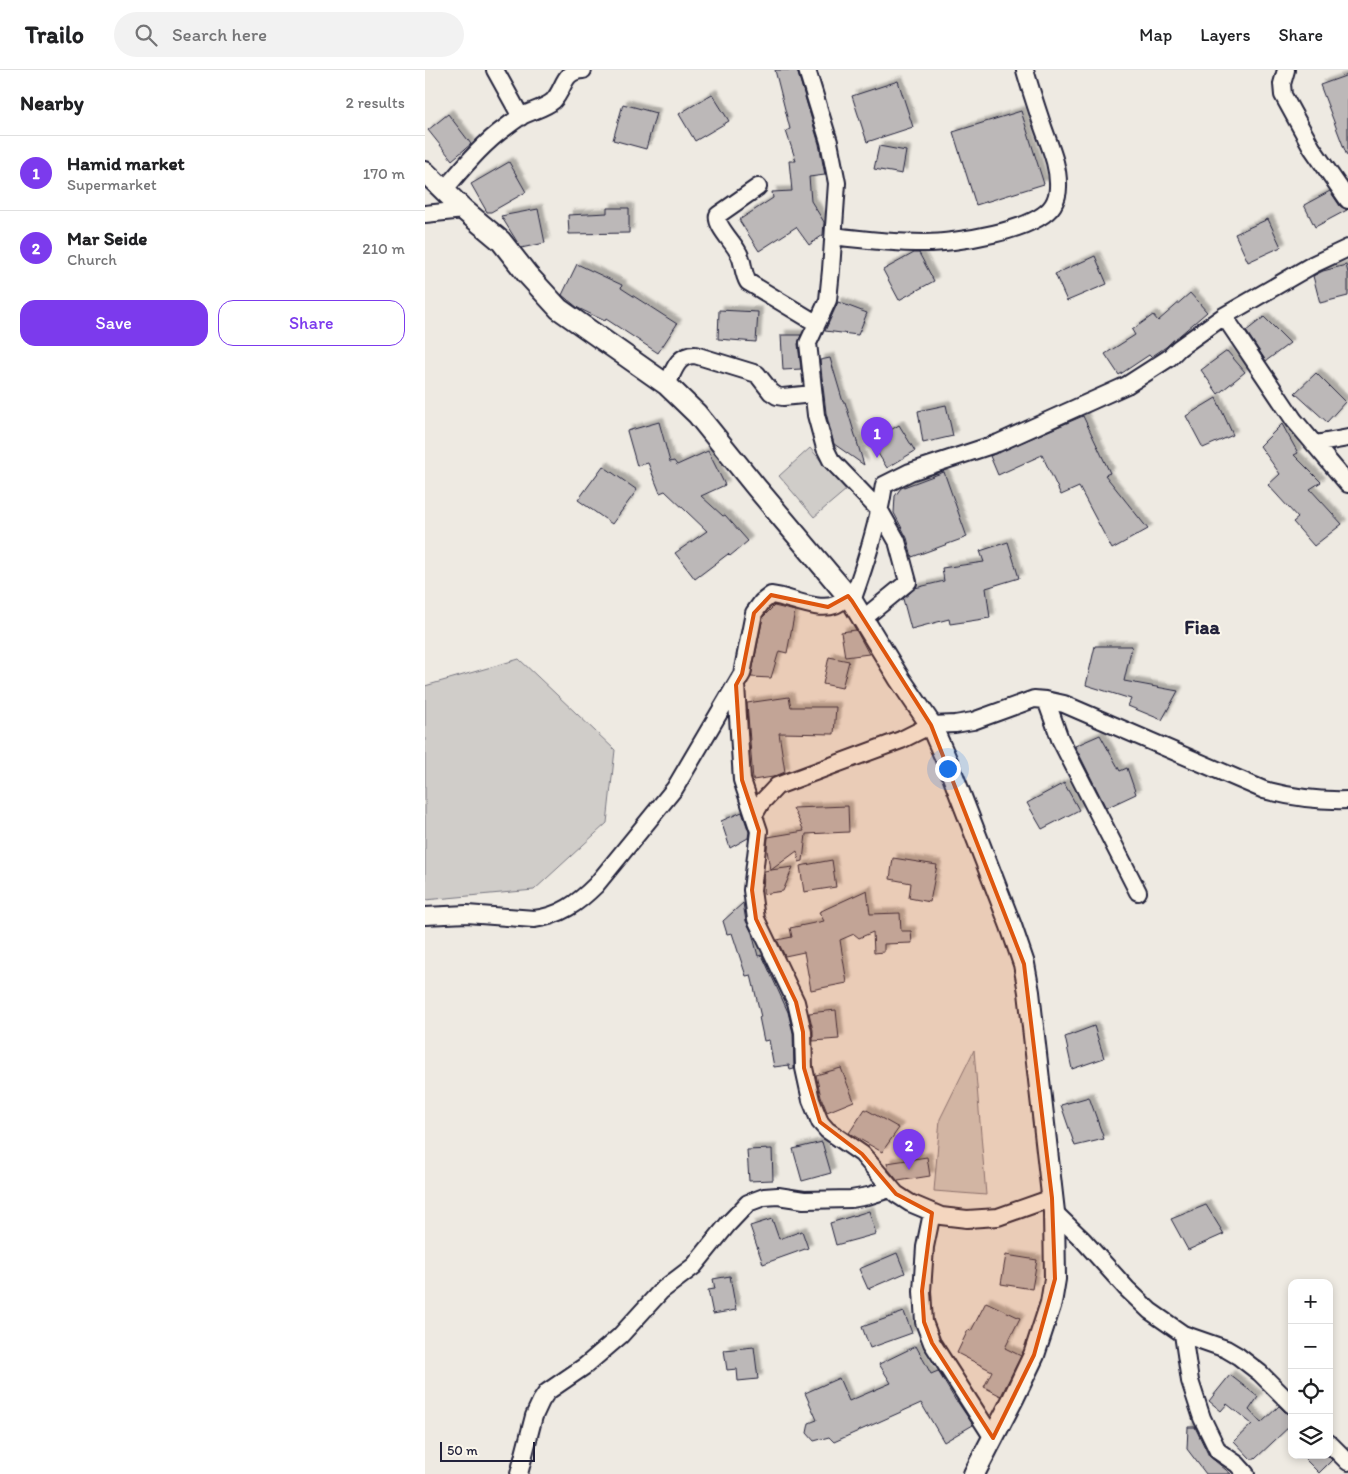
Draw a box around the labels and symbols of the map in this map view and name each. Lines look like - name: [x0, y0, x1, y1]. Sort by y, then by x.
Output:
- pin: 1: [861, 417, 893, 458]
- district label: Fiaa: [1184, 615, 1220, 639]
- your location: [935, 756, 961, 782]
- pin: 2: [893, 1129, 925, 1170]
- scale bar: [440, 1439, 535, 1462]

